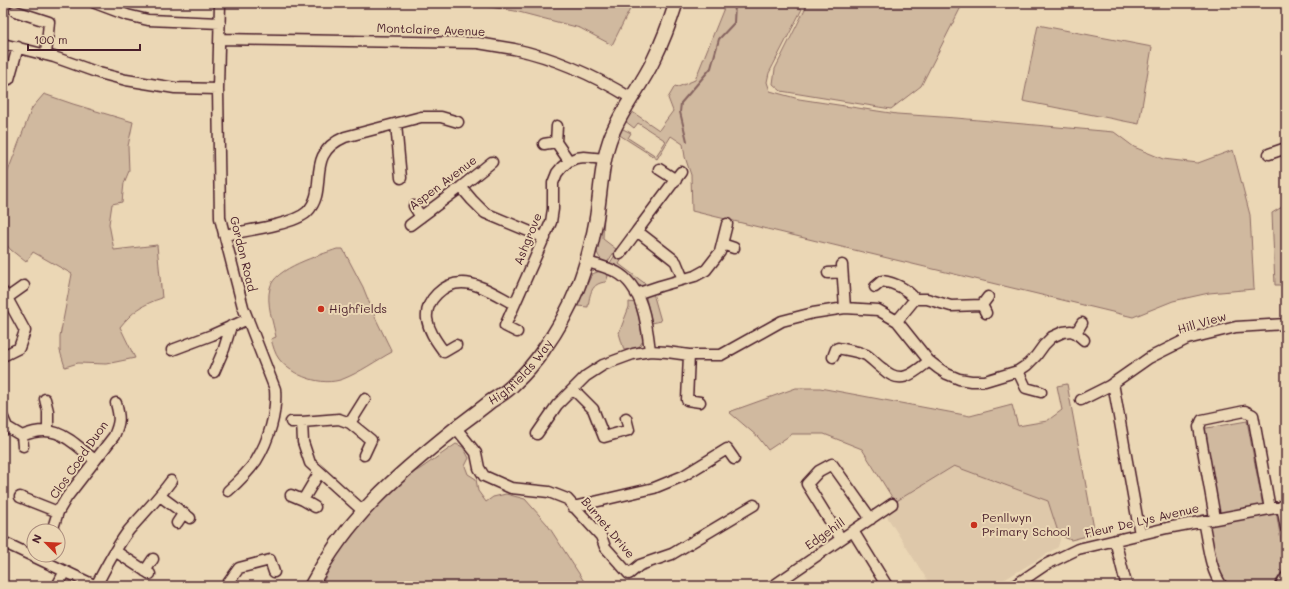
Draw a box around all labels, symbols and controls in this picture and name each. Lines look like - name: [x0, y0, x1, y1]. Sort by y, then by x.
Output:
- street label: Montclaire Avenue: [376, 19, 486, 39]
- scale bar: [28, 26, 140, 52]
- text: 100 m: [34, 31, 68, 47]
- street label: Aspen Avenue: [405, 151, 480, 213]
- street label: Ashgrove: [509, 210, 545, 267]
- street label: Gordon Road: [227, 214, 261, 293]
- place label: Highfields: [329, 300, 387, 316]
- marker: Highfields: [316, 304, 326, 314]
- street label: Hill View: [1175, 307, 1228, 337]
- street label: Highfields Way: [485, 336, 555, 408]
- street label: Clos Coed Duon: [45, 417, 111, 501]
- street label: Burnet Drive: [579, 494, 639, 561]
- street label: Fleur De Lys Avenue: [1083, 499, 1201, 541]
- place label: Penllwyn Primary School: [982, 509, 1070, 539]
- street label: Edgehill: [801, 514, 848, 553]
- marker: Penllwyn Primary School: [969, 520, 979, 530]
- north arrow: [26, 523, 66, 563]
- text: N: [28, 532, 45, 546]

